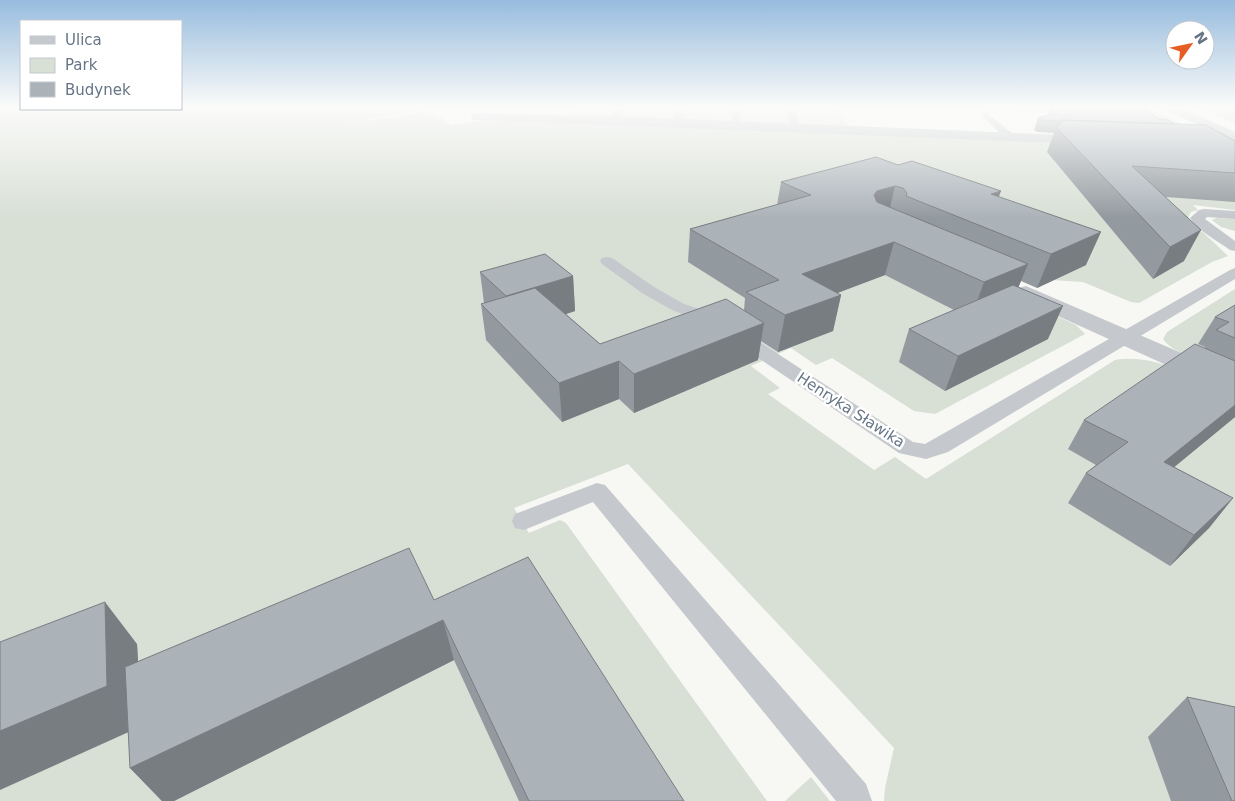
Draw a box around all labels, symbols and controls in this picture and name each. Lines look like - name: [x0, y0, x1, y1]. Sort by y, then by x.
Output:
- legend: [20, 20, 182, 110]
- north arrow: [1165, 20, 1215, 70]
- text: N: [1191, 29, 1211, 47]
- text: Ulica: [65, 31, 102, 49]
- text: Park: [65, 56, 98, 74]
- text: Budynek: [65, 81, 131, 99]
- street label: Henryka Sławika: [794, 369, 908, 451]

